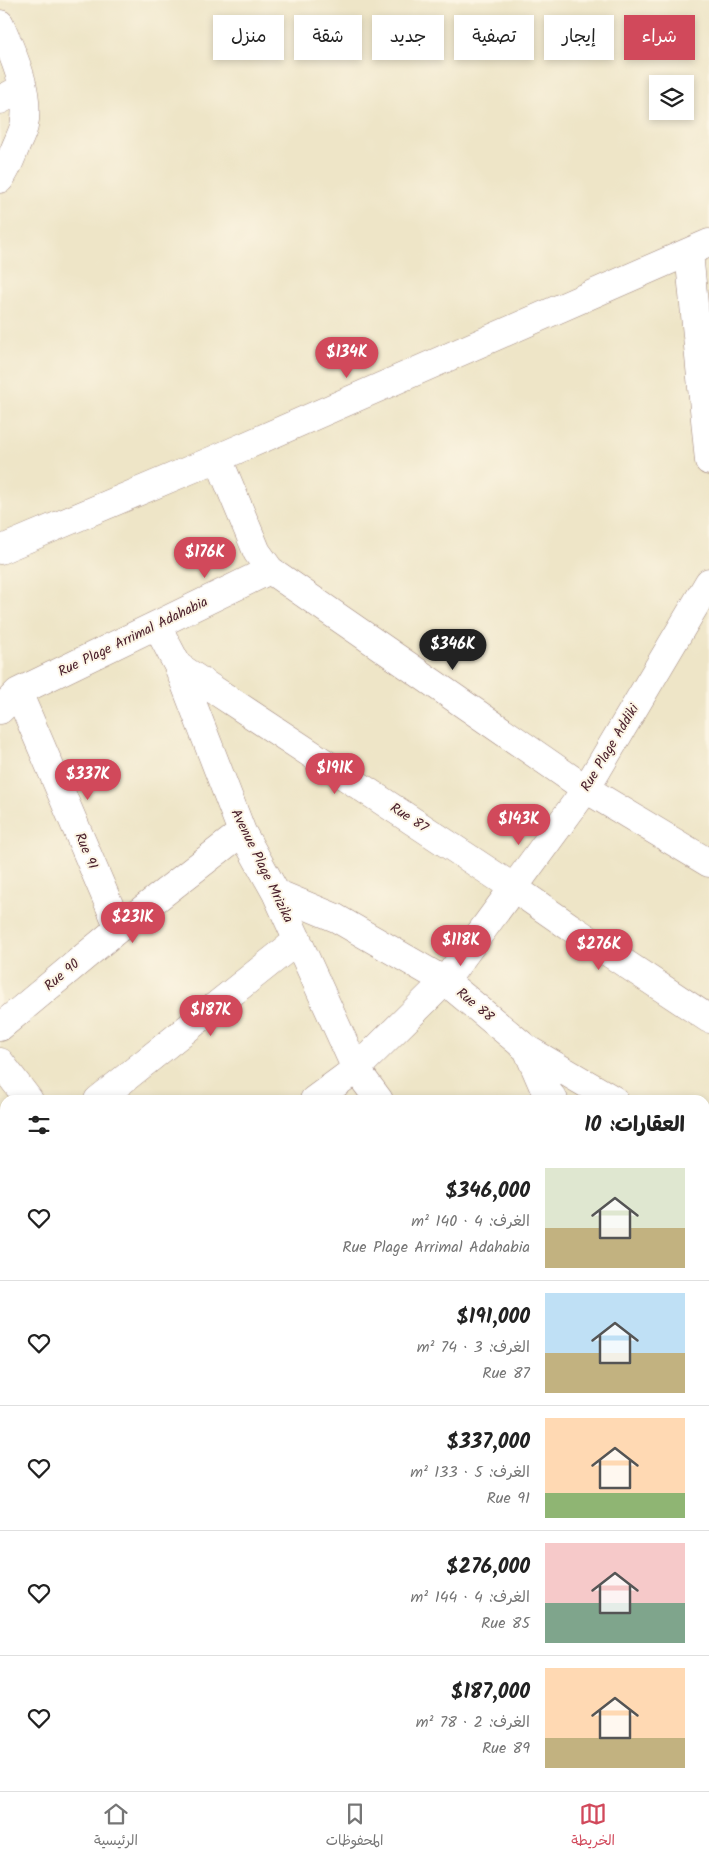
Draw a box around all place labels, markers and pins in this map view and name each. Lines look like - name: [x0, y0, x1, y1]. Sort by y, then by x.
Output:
- pin: $134K: [312, 336, 382, 379]
- pin: $176K: [170, 536, 240, 579]
- pin: $346K: [418, 628, 488, 671]
- pin: $191K: [300, 752, 370, 795]
- pin: $337K: [53, 758, 123, 801]
- pin: $143K: [484, 804, 554, 846]
- pin: $231K: [98, 902, 168, 944]
- pin: $118K: [426, 924, 496, 967]
- pin: $276K: [564, 928, 634, 971]
- pin: $187K: [176, 994, 246, 1037]

